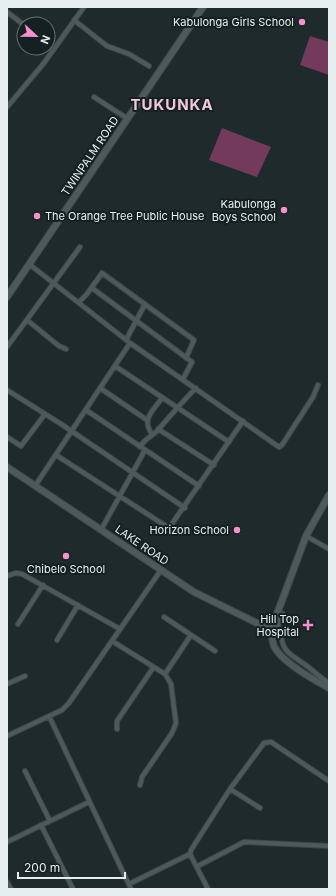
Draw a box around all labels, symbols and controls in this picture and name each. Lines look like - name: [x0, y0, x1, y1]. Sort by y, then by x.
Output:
- place label: Kabulonga Girls School: [173, 15, 294, 29]
- north arrow: [16, 16, 56, 56]
- marker: Kabulonga Girls School: [297, 17, 307, 27]
- text: N: [37, 33, 53, 46]
- district label: TUKUNKA: [130, 95, 214, 114]
- street label: TWINPALM ROAD: [58, 114, 122, 198]
- place label: Kabulonga Boys School: [212, 197, 276, 224]
- marker: Kabulonga Boys School: [279, 205, 289, 215]
- place label: The Orange Tree Public House: [45, 209, 204, 223]
- marker: The Orange Tree Public House: [32, 211, 42, 221]
- street label: LAKE ROAD: [113, 522, 171, 568]
- place label: Horizon School: [149, 523, 229, 537]
- marker: Horizon School: [232, 525, 242, 535]
- marker: Chibelo School: [61, 551, 71, 561]
- place label: Chibelo School: [27, 562, 105, 576]
- place label: Hill Top Hospital: [257, 612, 299, 639]
- marker: Hill Top Hospital: [302, 619, 314, 631]
- scale bar: [18, 854, 125, 880]
- text: 200 m: [24, 860, 60, 875]

